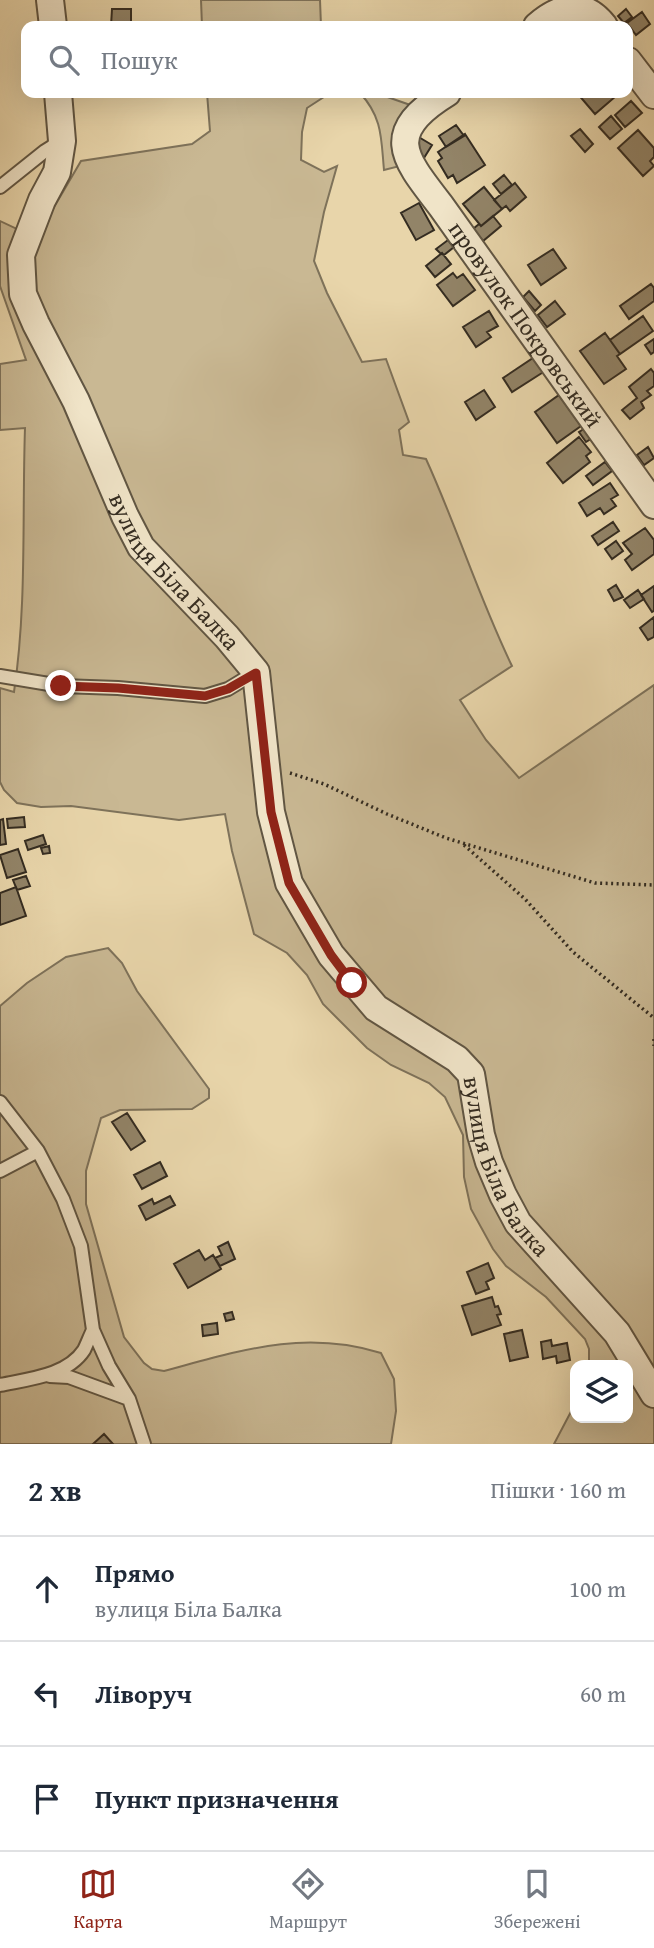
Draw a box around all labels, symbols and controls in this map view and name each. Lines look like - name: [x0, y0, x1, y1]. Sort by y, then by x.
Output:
- search box: [21, 21, 633, 98]
- text: Пошук: [101, 40, 178, 79]
- icon: search: [45, 41, 83, 79]
- street label: провулок Покровський: [440, 214, 612, 435]
- street label: вулиця Біла Балка: [100, 488, 249, 658]
- route end: [45, 670, 76, 701]
- route start: [336, 967, 367, 998]
- street label: вулиця Біла Балка: [455, 1074, 559, 1265]
- map controls: [570, 1360, 633, 1423]
- button: layers: [570, 1360, 633, 1423]
- text: 2 хв: [28, 1468, 82, 1512]
- text: Пішки · 160 m: [491, 1473, 626, 1506]
- text: Прямо: [95, 1553, 175, 1592]
- icon: ahead: [28, 1570, 66, 1608]
- text: 100 m: [569, 1572, 626, 1605]
- text: вулиця Біла Балка: [95, 1592, 282, 1625]
- text: Ліворуч: [95, 1674, 192, 1713]
- icon: left: [28, 1675, 66, 1713]
- text: 60 m: [580, 1677, 626, 1710]
- text: Пункт призначення: [95, 1779, 339, 1818]
- icon: arrive: [28, 1780, 66, 1818]
- tab: Карта: [73, 1865, 123, 1935]
- tab: Маршрут: [269, 1865, 347, 1935]
- tab: Збережені: [494, 1865, 581, 1935]

